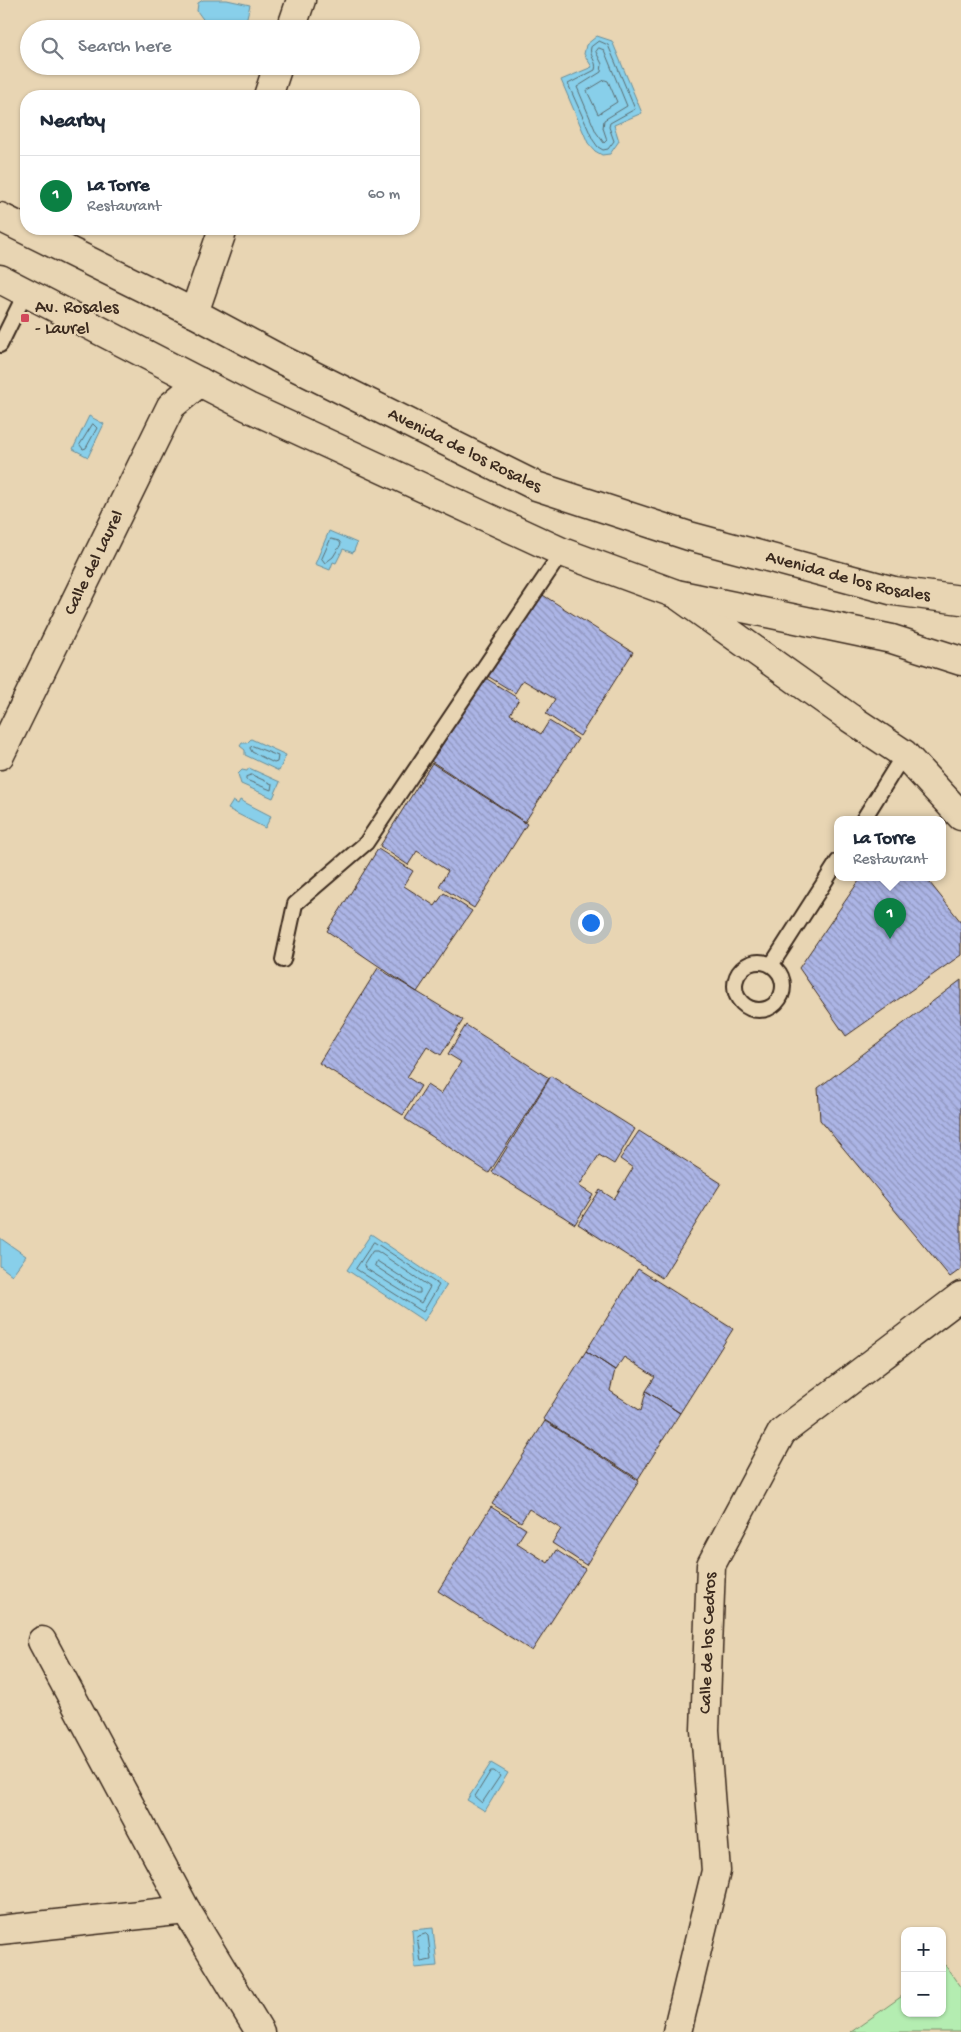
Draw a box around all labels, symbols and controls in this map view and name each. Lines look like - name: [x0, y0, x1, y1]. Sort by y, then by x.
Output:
- search box: [20, 20, 420, 75]
- icon: search: [38, 34, 66, 62]
- text: Search here: [78, 36, 172, 59]
- text: Nearby: [40, 110, 105, 135]
- text: La Torre: [87, 175, 149, 198]
- text: 1: [53, 186, 59, 205]
- text: 60 m: [368, 186, 400, 205]
- text: Restaurant: [87, 198, 161, 217]
- place label: Av. Rosales - Laurel: [35, 298, 120, 340]
- marker: Av. Rosales - Laurel: [19, 312, 31, 324]
- street label: Avenida de los Rosales: [384, 404, 545, 498]
- street label: Calle del Laurel: [60, 507, 129, 619]
- street label: Avenida de los Rosales: [763, 547, 933, 606]
- popup: [834, 816, 946, 881]
- text: La Torre: [853, 828, 915, 851]
- text: Restaurant: [853, 851, 927, 870]
- pin: 1: [874, 898, 906, 939]
- your location: [578, 910, 604, 936]
- street label: Calle de los Cedros: [695, 1571, 721, 1714]
- map controls: [901, 1927, 946, 2017]
- button: +: [901, 1927, 946, 1972]
- button: −: [901, 1972, 946, 2017]

